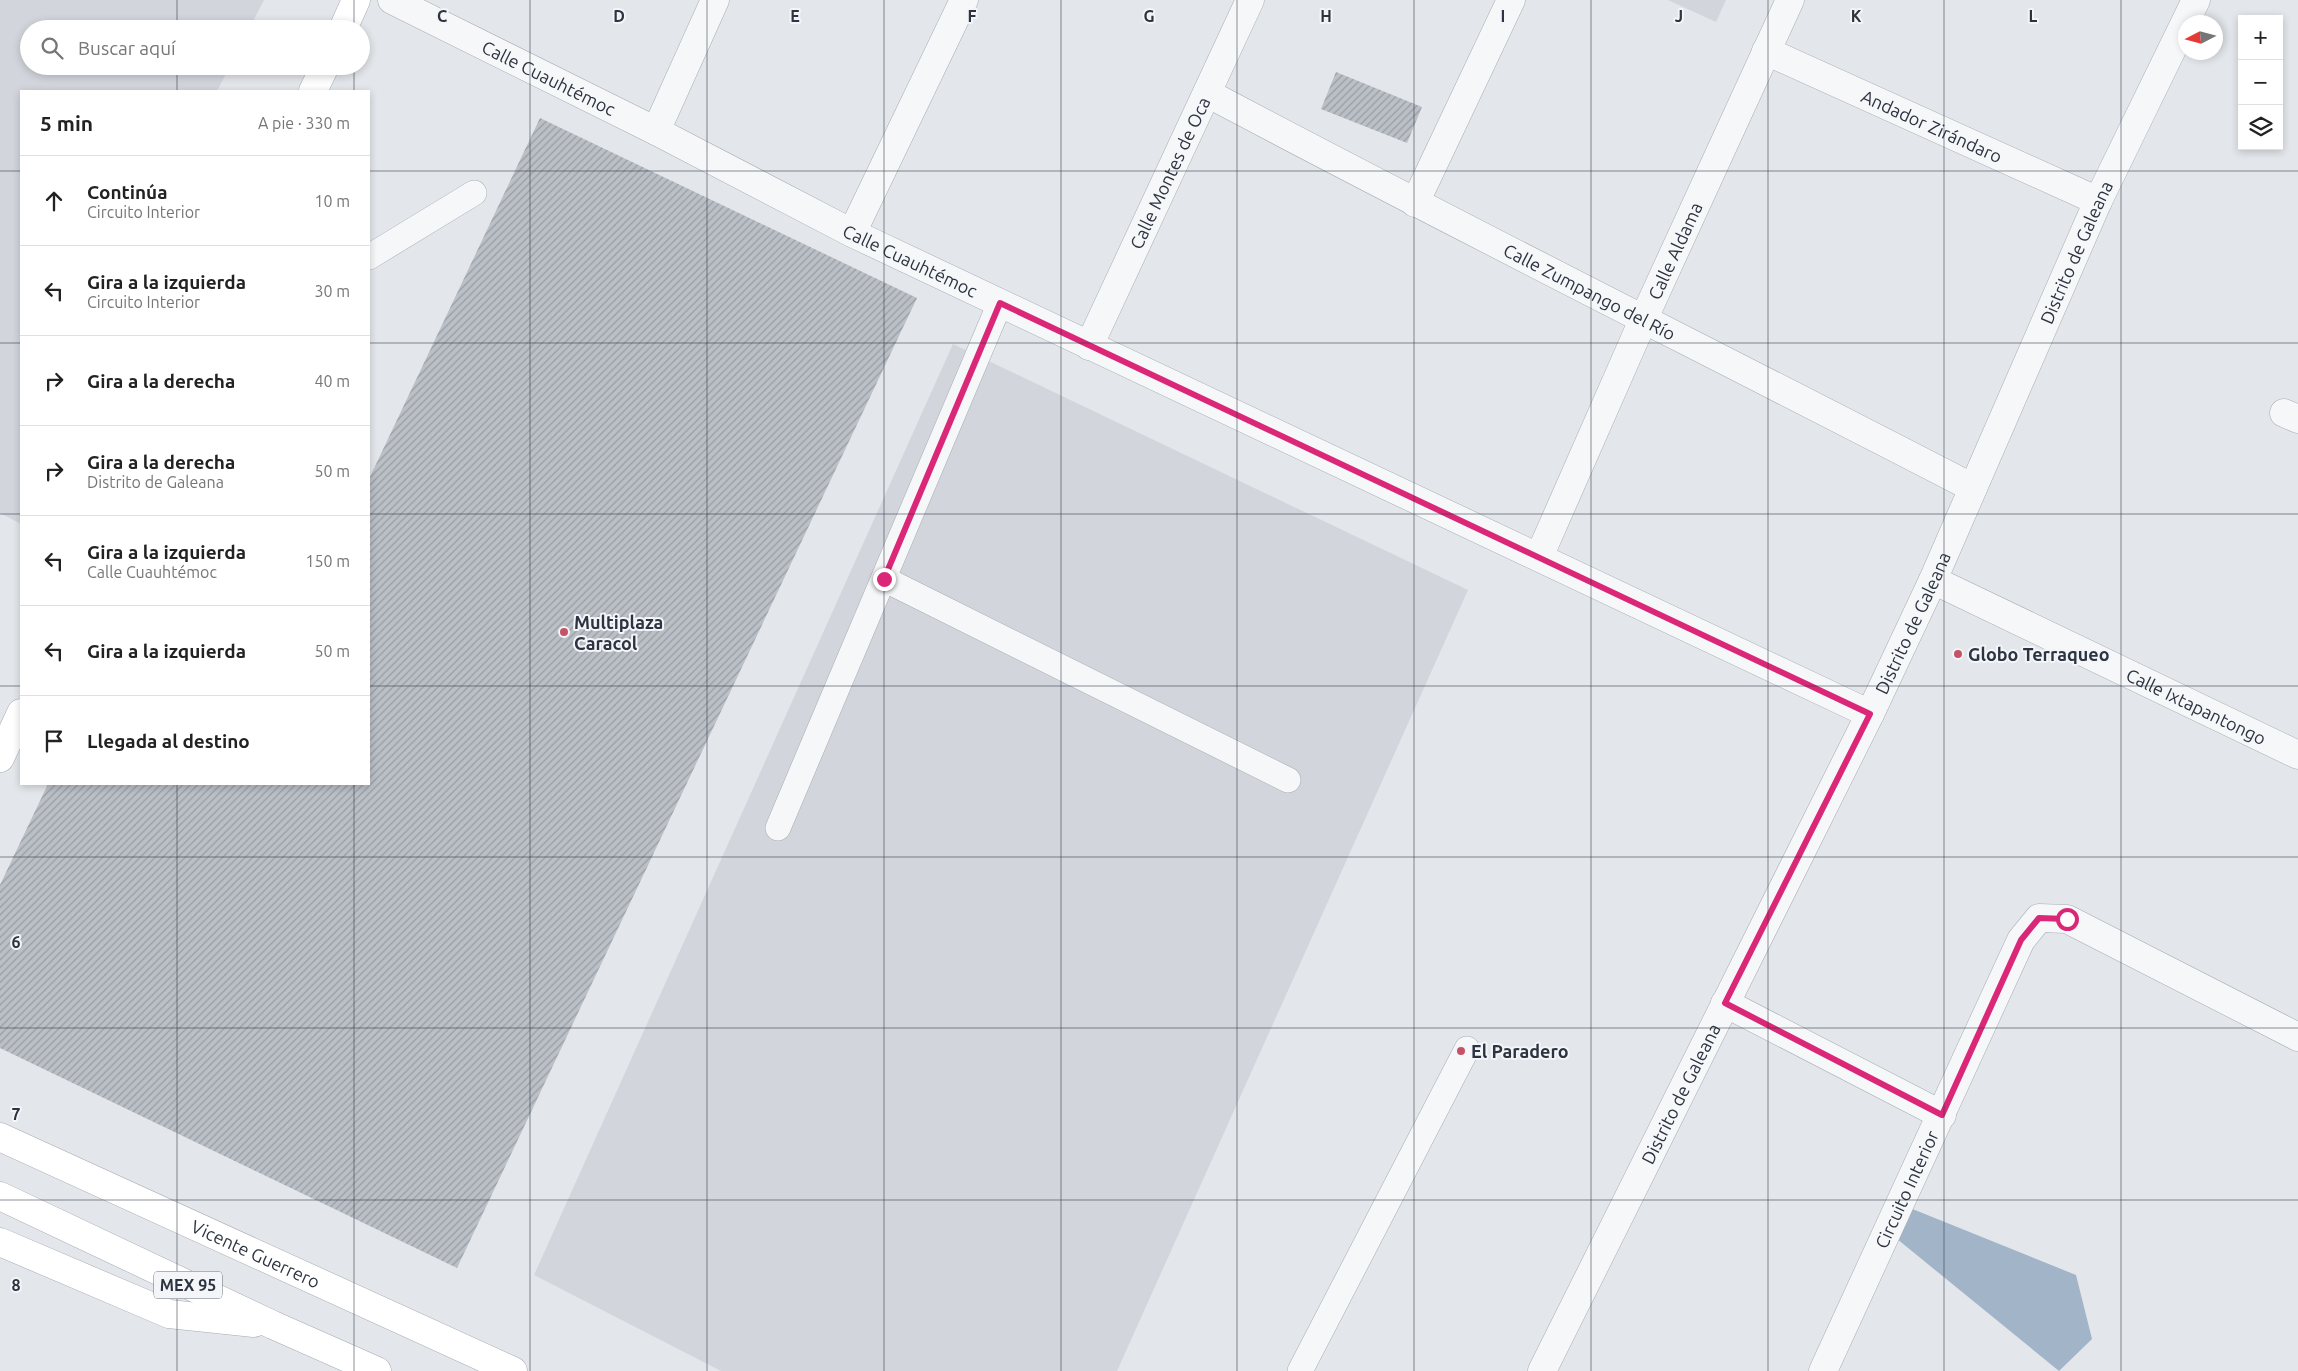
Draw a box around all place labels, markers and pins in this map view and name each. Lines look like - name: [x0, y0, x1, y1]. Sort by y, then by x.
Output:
- place label: Multiplaza Caracol: [574, 612, 663, 653]
- marker: Multiplaza Caracol: [558, 626, 570, 638]
- place label: Globo Terraqueo: [1968, 644, 2110, 664]
- marker: Globo Terraqueo: [1952, 648, 1964, 660]
- place label: El Paradero: [1471, 1041, 1569, 1061]
- marker: El Paradero: [1455, 1045, 1467, 1057]

